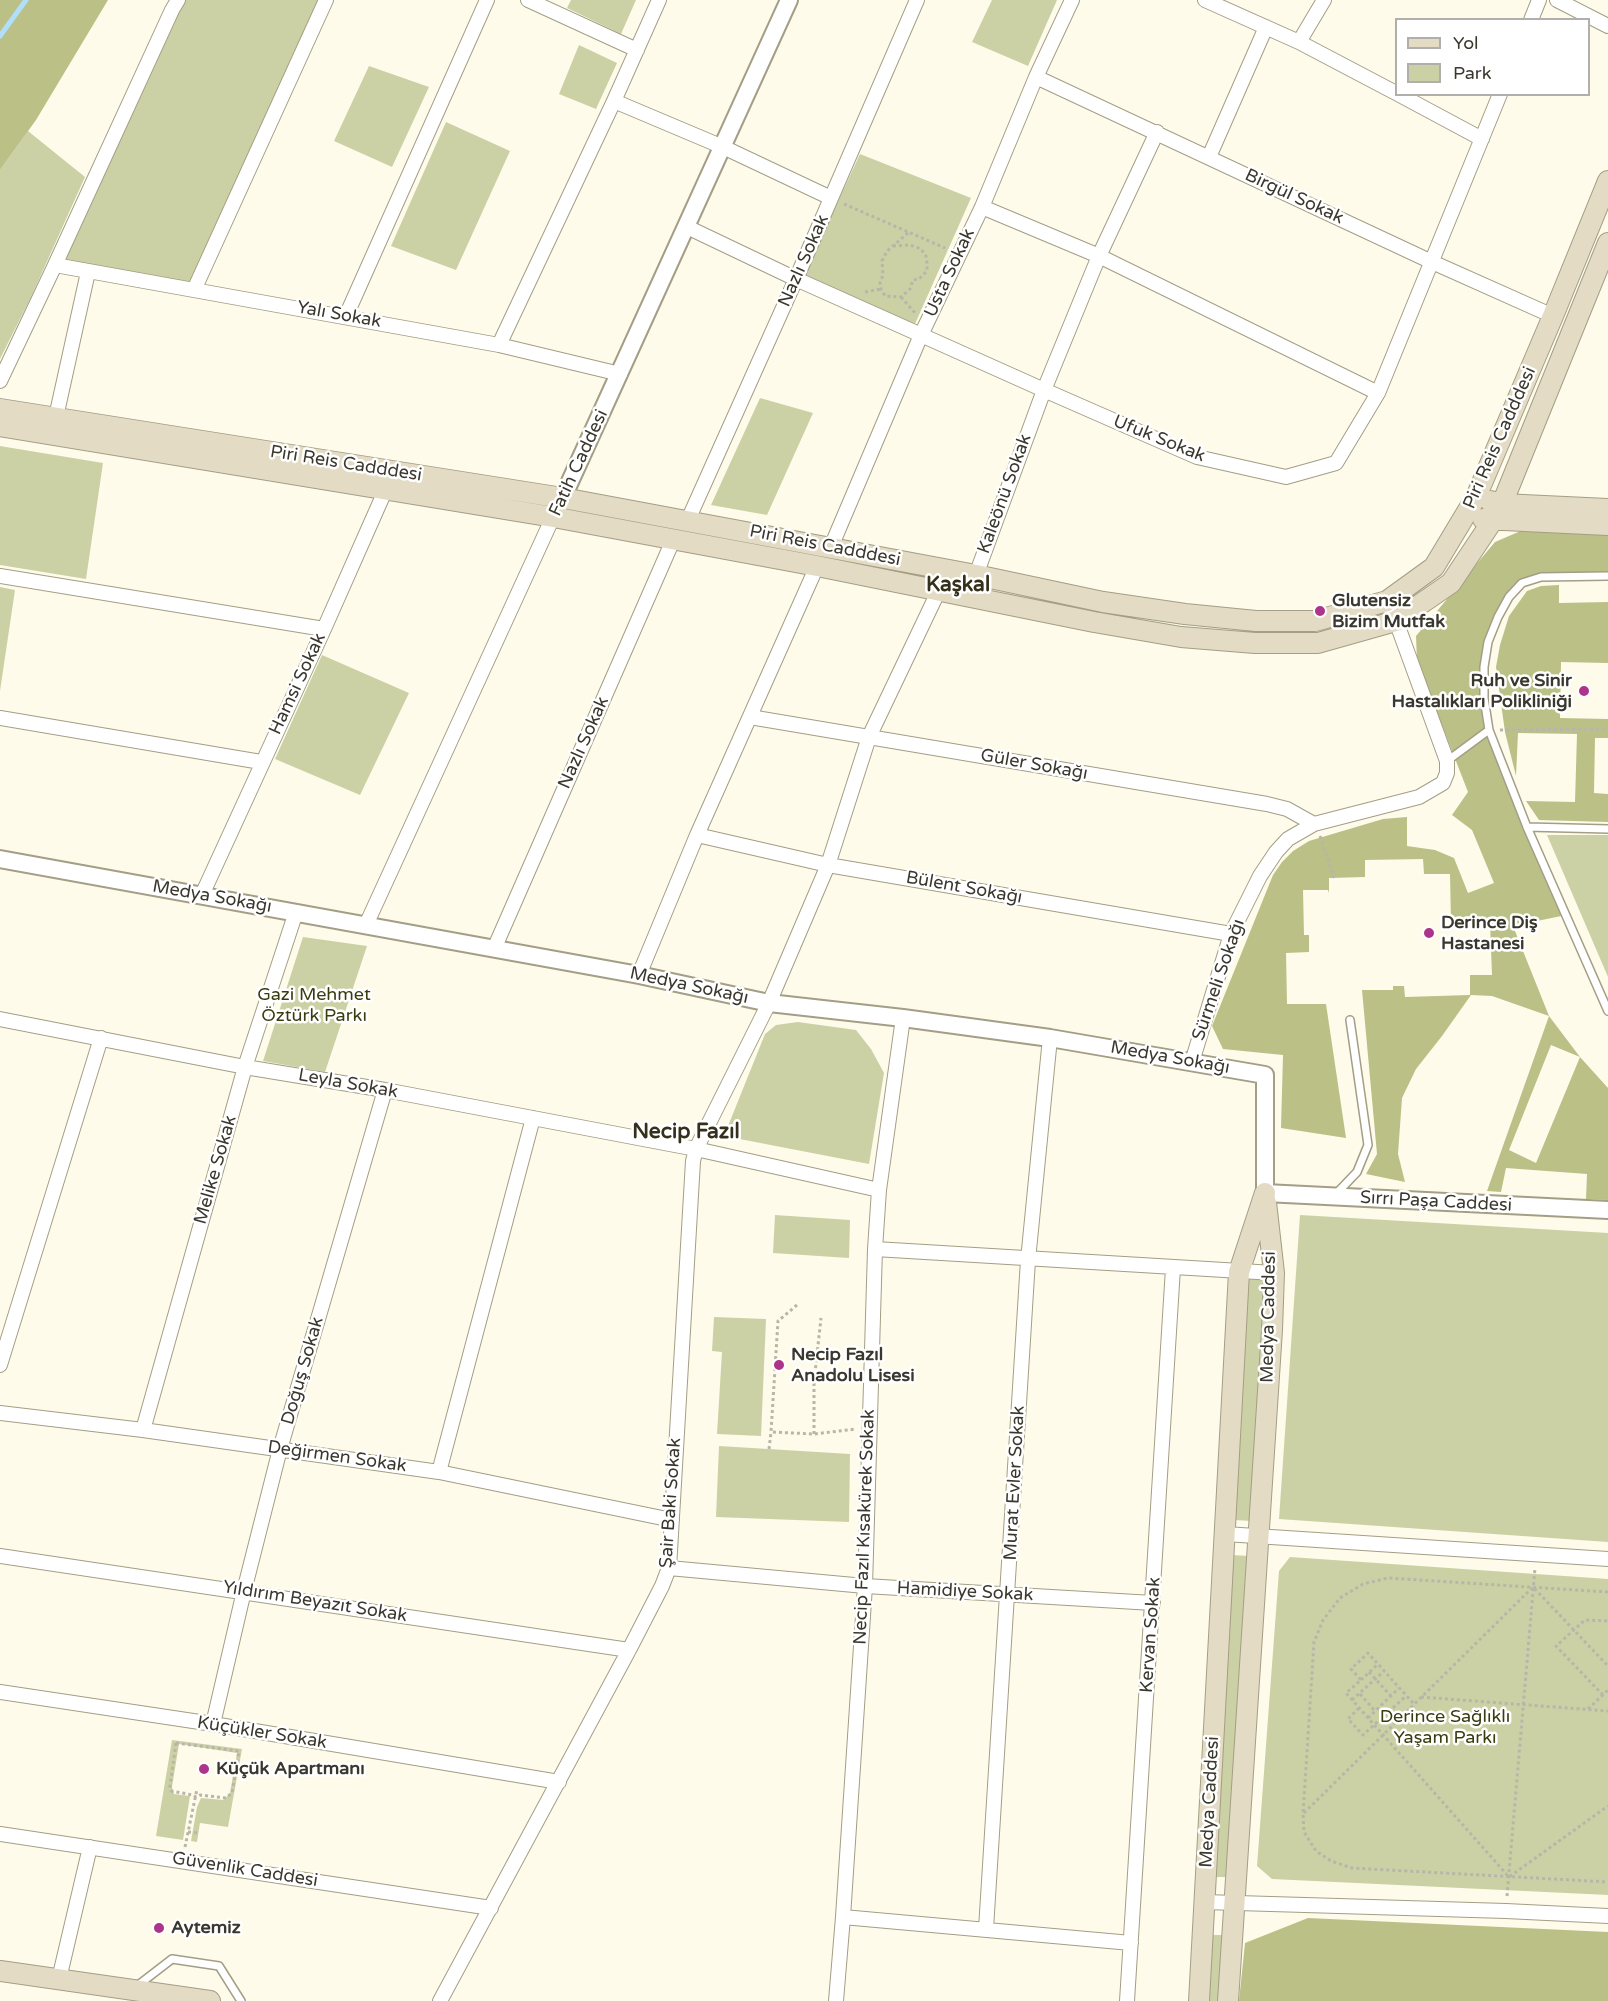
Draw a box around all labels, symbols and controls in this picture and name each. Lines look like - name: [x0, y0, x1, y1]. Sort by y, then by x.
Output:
- legend: [1395, 18, 1590, 96]
- text: Yol: [1453, 32, 1479, 54]
- text: Park: [1453, 62, 1491, 84]
- street label: Birgül Sokak: [1241, 165, 1347, 229]
- street label: Nazlı Sokak: [774, 211, 834, 311]
- street label: Usta Sokak: [920, 225, 980, 321]
- street label: Yalı Sokak: [295, 297, 383, 333]
- street label: Piri Reis Cadddesi: [1459, 364, 1541, 512]
- street label: Fatih Caddesi: [545, 406, 613, 520]
- street label: Ufuk Sokak: [1110, 411, 1208, 467]
- street label: Kaleönü Sokak: [973, 431, 1037, 557]
- street label: Piri Reis Cadddesi: [269, 441, 423, 487]
- street label: Piri Reis Cadddesi: [748, 521, 902, 571]
- district label: Kaşkal: [926, 572, 990, 598]
- place label: Glutensiz Bizim Mutfak: [1332, 590, 1445, 632]
- marker: Glutensiz Bizim Mutfak: [1313, 604, 1327, 618]
- street label: Hamsi Sokak: [265, 630, 331, 738]
- place label: Ruh ve Sinir Hastalıkları Polikliniği: [1391, 670, 1572, 712]
- marker: Ruh ve Sinir Hastalıkları Polikliniği: [1577, 684, 1591, 698]
- street label: Nazlı Sokak: [554, 693, 614, 793]
- street label: Güler Sokağı: [979, 745, 1089, 785]
- street label: Bülent Sokağı: [904, 867, 1024, 909]
- street label: Medya Sokağı: [151, 876, 273, 918]
- place label: Derince Diş Hastanesi: [1441, 912, 1538, 954]
- street label: Sürmeli Sokağı: [1188, 917, 1250, 1043]
- marker: Derince Diş Hastanesi: [1422, 926, 1436, 940]
- street label: Medya Sokağı: [628, 963, 750, 1009]
- park label: Gazi Mehmet Öztürk Parkı: [257, 984, 371, 1026]
- street label: Medya Sokağı: [1109, 1037, 1231, 1079]
- street label: Leyla Sokak: [296, 1065, 400, 1103]
- street label: Melike Sokak: [190, 1113, 242, 1227]
- district label: Necip Fazıl: [632, 1119, 740, 1145]
- street label: Sırrı Paşa Caddesi: [1359, 1187, 1513, 1217]
- street label: Medya Caddesi: [1257, 1251, 1281, 1383]
- street label: Doğuş Sokak: [277, 1315, 329, 1427]
- place label: Necip Fazıl Anadolu Lisesi: [791, 1344, 915, 1386]
- marker: Necip Fazıl Anadolu Lisesi: [772, 1358, 786, 1372]
- street label: Murat Evler Sokak: [1000, 1405, 1030, 1561]
- street label: Necip Fazıl Kısakürek Sokak: [850, 1409, 880, 1645]
- street label: Değirmen Sokak: [266, 1437, 408, 1477]
- street label: Şair Baki Sokak: [656, 1437, 686, 1569]
- street label: Kervan Sokak: [1136, 1576, 1166, 1694]
- street label: Yıldırım Beyazıt Sokak: [221, 1577, 409, 1627]
- street label: Hamidiye Sokak: [896, 1578, 1034, 1606]
- park label: Derince Sağlıklı Yaşam Parkı: [1380, 1706, 1510, 1748]
- street label: Küçükler Sokak: [196, 1712, 328, 1754]
- street label: Medya Caddesi: [1196, 1736, 1224, 1868]
- place label: Küçük Apartmanı: [216, 1758, 365, 1780]
- marker: Küçük Apartmanı: [197, 1762, 211, 1776]
- street label: Güvenlik Caddesi: [171, 1848, 319, 1892]
- place label: Aytemiz: [171, 1917, 241, 1939]
- marker: Aytemiz: [152, 1921, 166, 1935]

